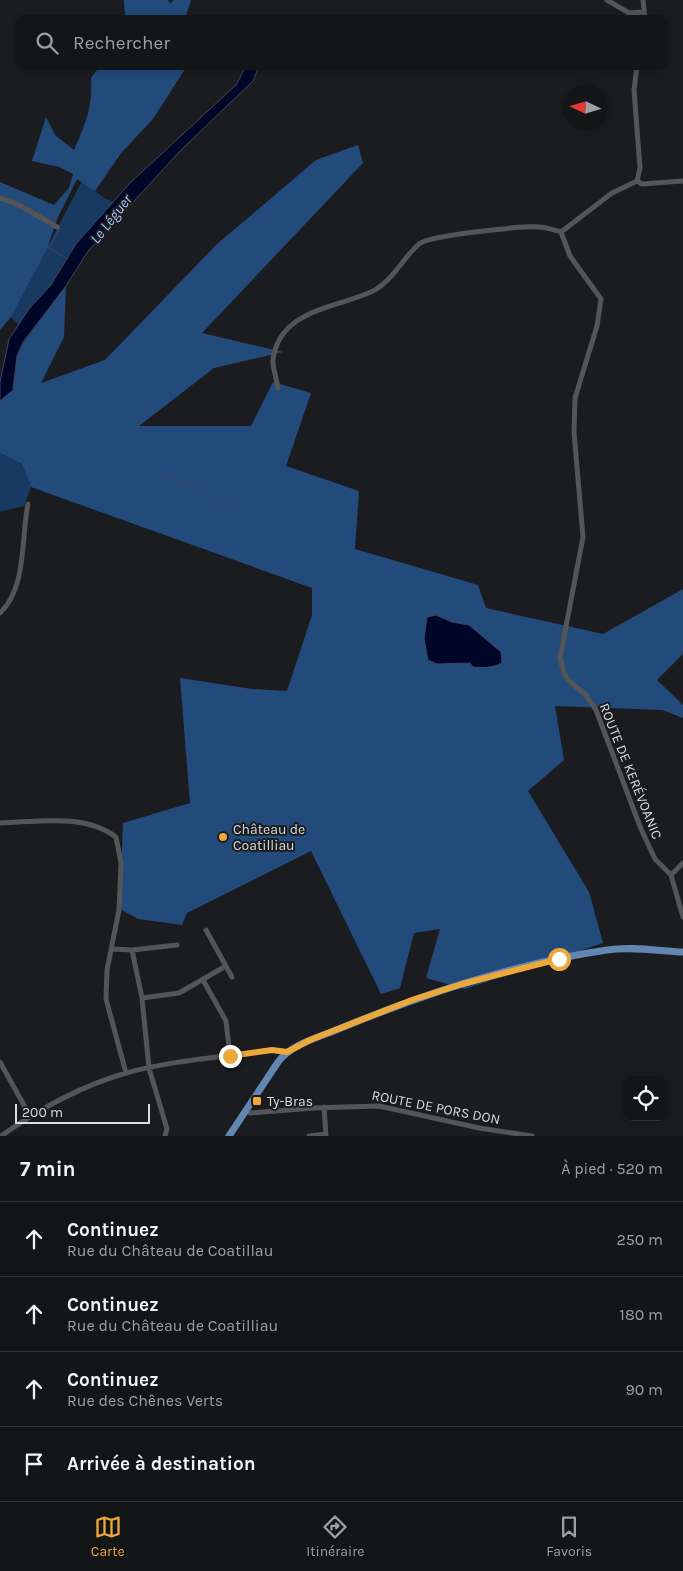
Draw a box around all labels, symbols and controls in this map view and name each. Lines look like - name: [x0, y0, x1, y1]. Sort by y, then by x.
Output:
- search box: [15, 15, 668, 70]
- icon: search: [33, 29, 61, 57]
- text: Rechercher: [73, 32, 170, 54]
- north arrow: [563, 85, 608, 130]
- water label: Le Léguer: [86, 190, 136, 247]
- street label: ROUTE DE KERÉVOANIC: [595, 700, 667, 842]
- place label: Château de Coatilliau: [233, 821, 305, 854]
- marker: Château de Coatilliau: [217, 831, 229, 843]
- route start: [548, 948, 571, 971]
- route end: [219, 1045, 242, 1068]
- map controls: [623, 1076, 668, 1121]
- button: locate: [623, 1076, 668, 1121]
- street label: ROUTE DE PORS DON: [370, 1087, 502, 1128]
- place label: Ty-Bras: [267, 1093, 313, 1110]
- marker: Ty-Bras: [251, 1095, 263, 1107]
- scale bar: [15, 1101, 150, 1124]
- text: 200 m: [22, 1104, 63, 1121]
- text: 7 min: [20, 1157, 76, 1181]
- text: À pied · 520 m: [561, 1159, 663, 1178]
- text: Continuez: [67, 1219, 159, 1241]
- icon: ahead: [20, 1225, 48, 1253]
- text: 250 m: [616, 1230, 663, 1249]
- text: Rue du Château de Coatillau: [67, 1241, 273, 1260]
- text: Continuez: [67, 1294, 159, 1316]
- icon: ahead: [20, 1300, 48, 1328]
- text: 180 m: [620, 1305, 663, 1324]
- text: Rue du Château de Coatilliau: [67, 1316, 278, 1335]
- text: Continuez: [67, 1369, 159, 1391]
- icon: ahead: [20, 1375, 48, 1403]
- text: 90 m: [625, 1380, 663, 1399]
- text: Rue des Chênes Verts: [67, 1391, 223, 1410]
- icon: arrive: [20, 1450, 48, 1478]
- text: Arrivée à destination: [67, 1453, 256, 1475]
- tab: Carte: [91, 1513, 125, 1560]
- tab: Itinéraire: [306, 1513, 365, 1560]
- tab: Favoris: [546, 1513, 592, 1560]

